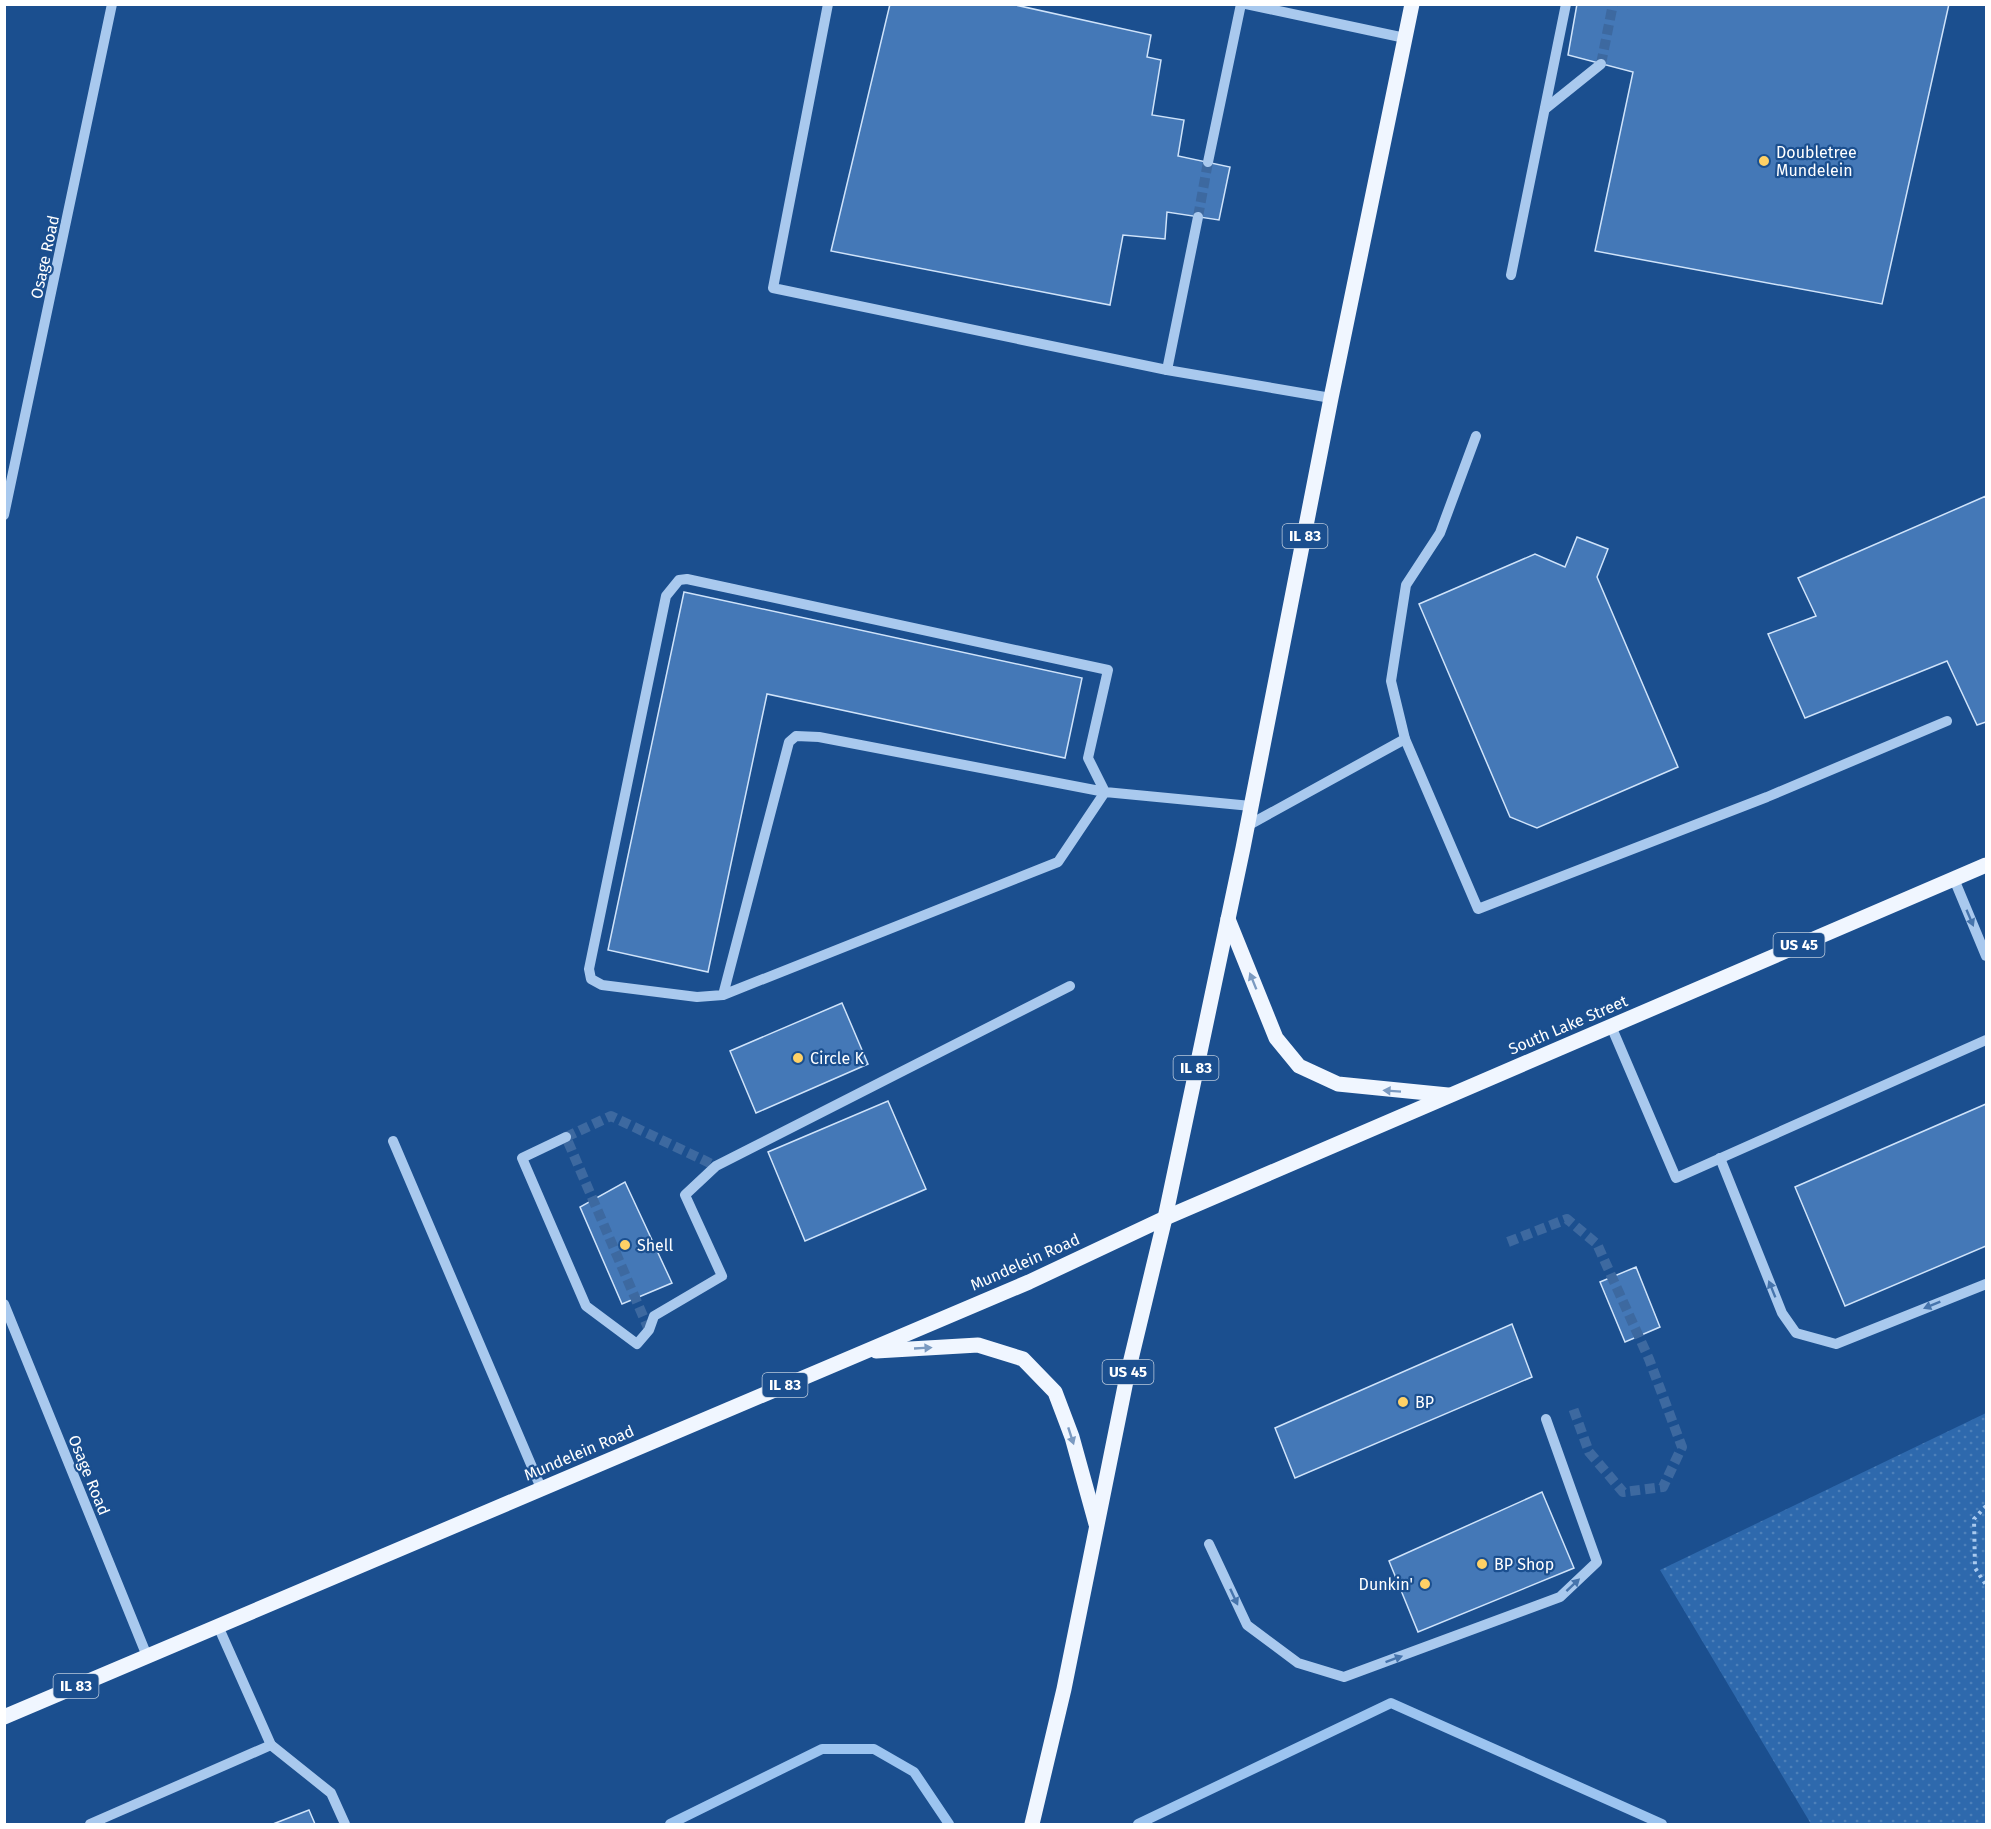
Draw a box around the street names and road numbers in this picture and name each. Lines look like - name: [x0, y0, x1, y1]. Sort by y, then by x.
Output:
- street label: Osage Road: [27, 214, 63, 300]
- road number: IL 83: [1282, 524, 1328, 548]
- road number: US 45: [1774, 933, 1824, 957]
- street label: South Lake Street: [1506, 991, 1631, 1059]
- road number: IL 83: [1174, 1056, 1218, 1080]
- street label: Mundelein Road: [967, 1229, 1083, 1295]
- road number: US 45: [1102, 1360, 1154, 1384]
- road number: IL 83: [762, 1373, 808, 1397]
- street label: Mundelein Road: [521, 1421, 637, 1485]
- street label: Osage Road: [64, 1432, 114, 1518]
- road number: IL 83: [54, 1674, 98, 1698]

